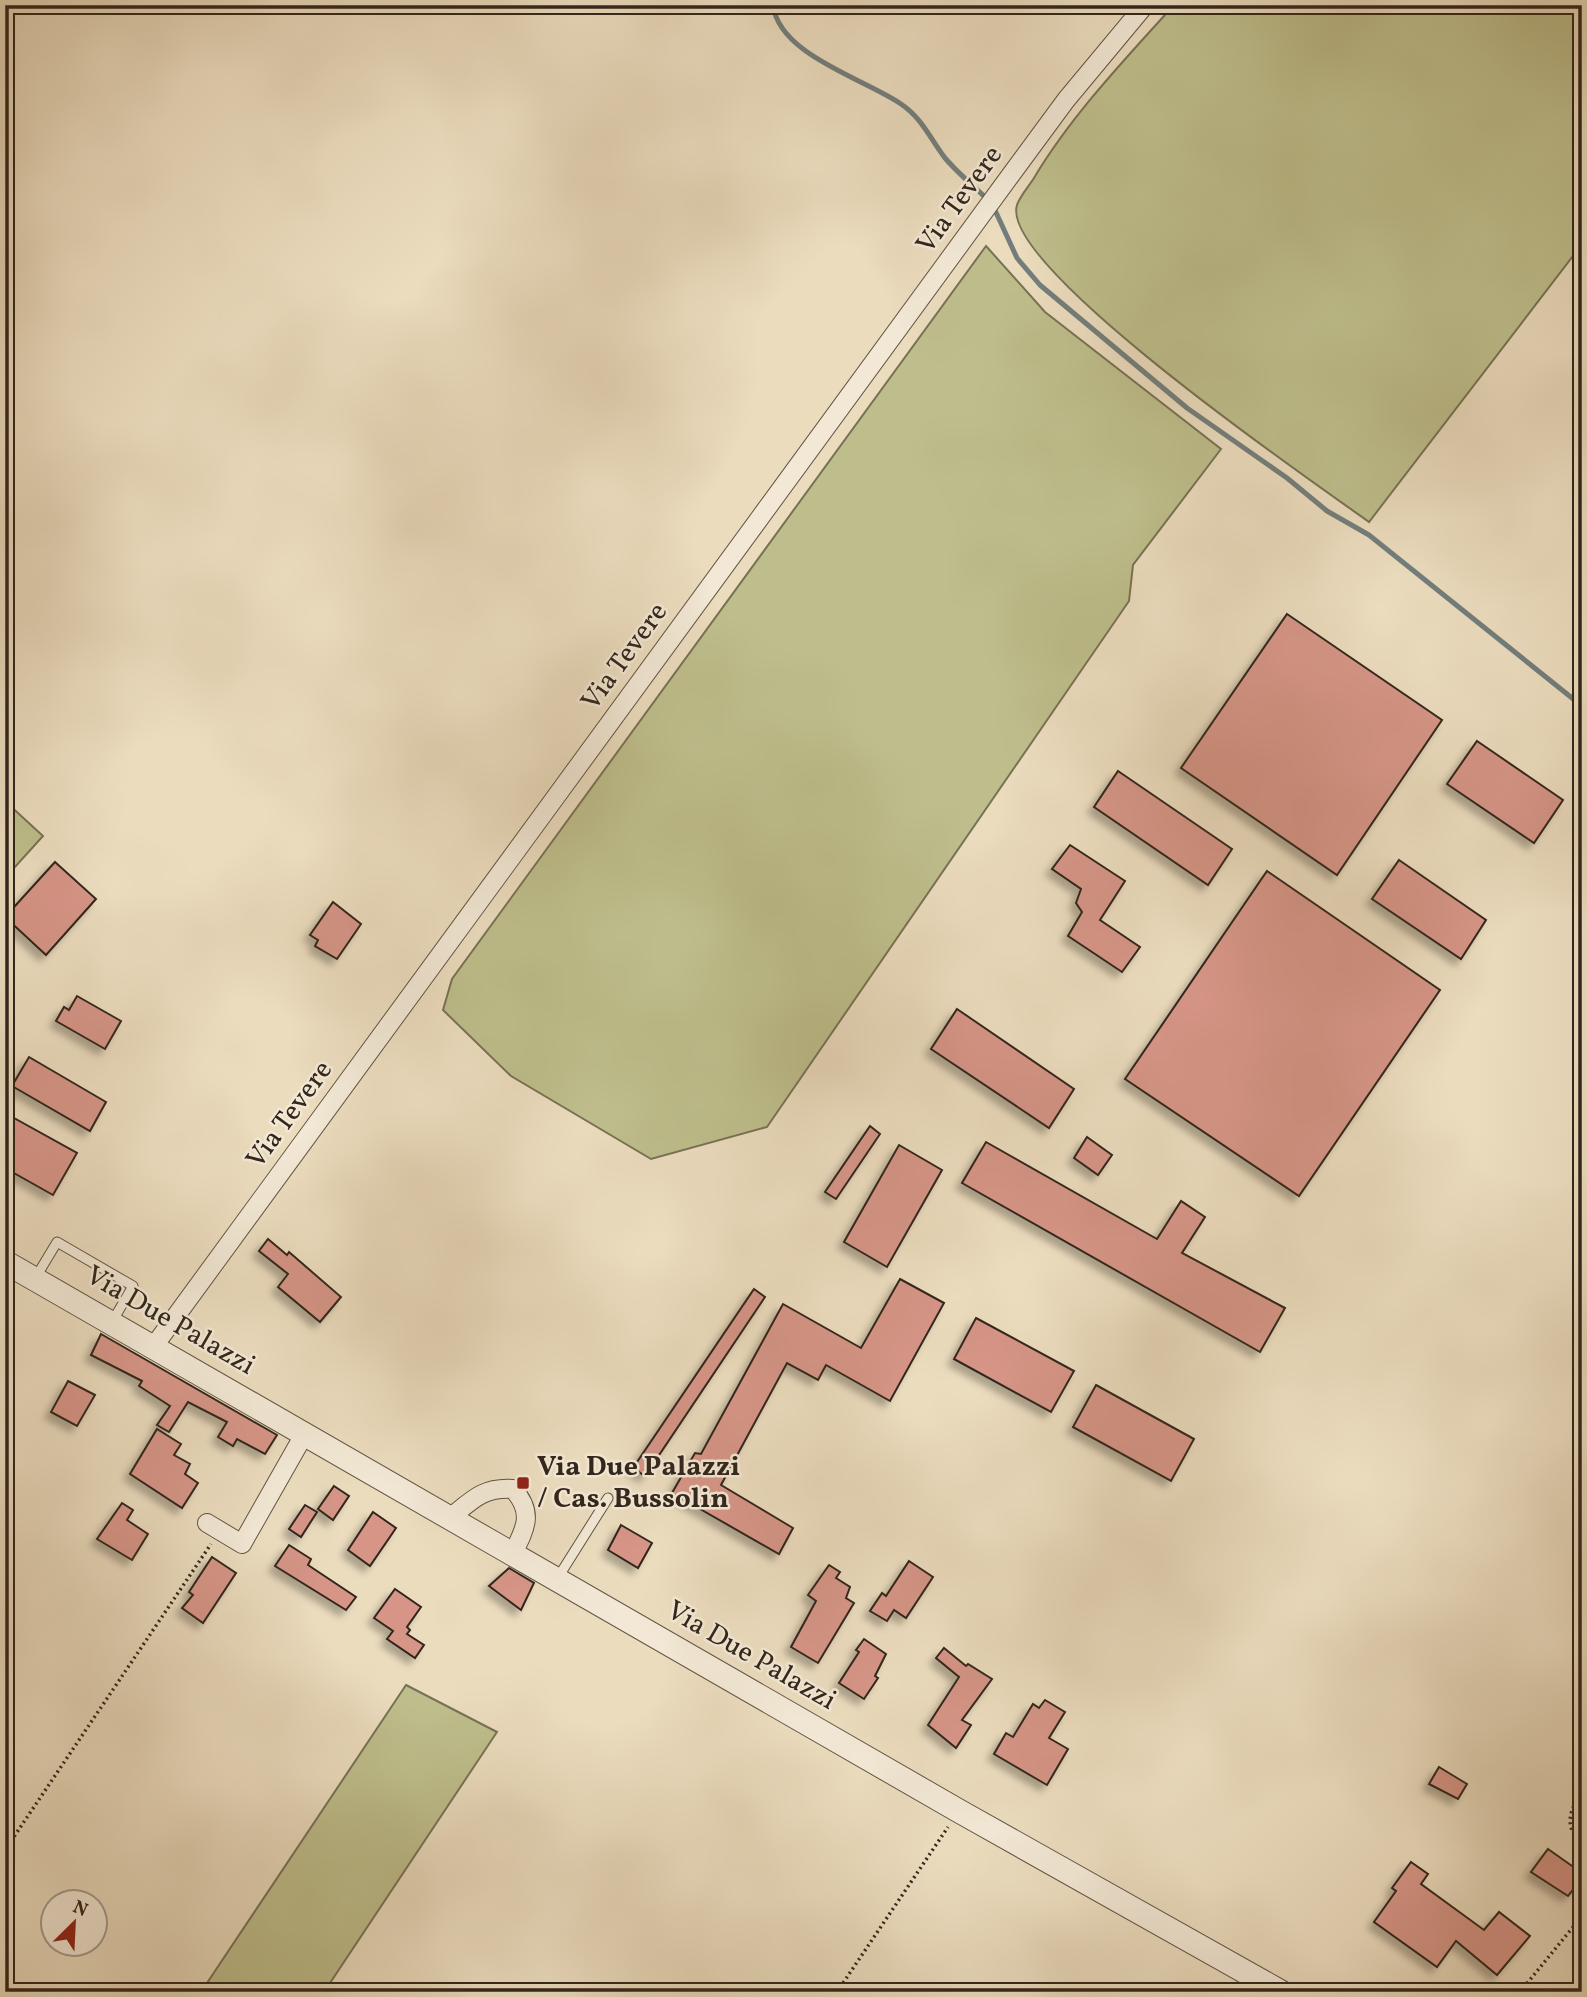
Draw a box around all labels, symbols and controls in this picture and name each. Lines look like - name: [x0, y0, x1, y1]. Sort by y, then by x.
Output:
- street label: Via Tevere: [907, 138, 1013, 262]
- street label: Via Tevere: [572, 595, 678, 719]
- street label: Via Tevere: [237, 1053, 343, 1177]
- street label: Via Due Palazzi: [78, 1257, 262, 1385]
- place label: Via Due Palazzi / Cas. Bussolin: [537, 1448, 740, 1519]
- marker: Via Due Palazzi / Cas. Bussolin: [515, 1475, 531, 1491]
- street label: Via Due Palazzi: [659, 1592, 843, 1720]
- north arrow: [38, 1888, 108, 1958]
- text: N: [69, 1895, 92, 1924]

